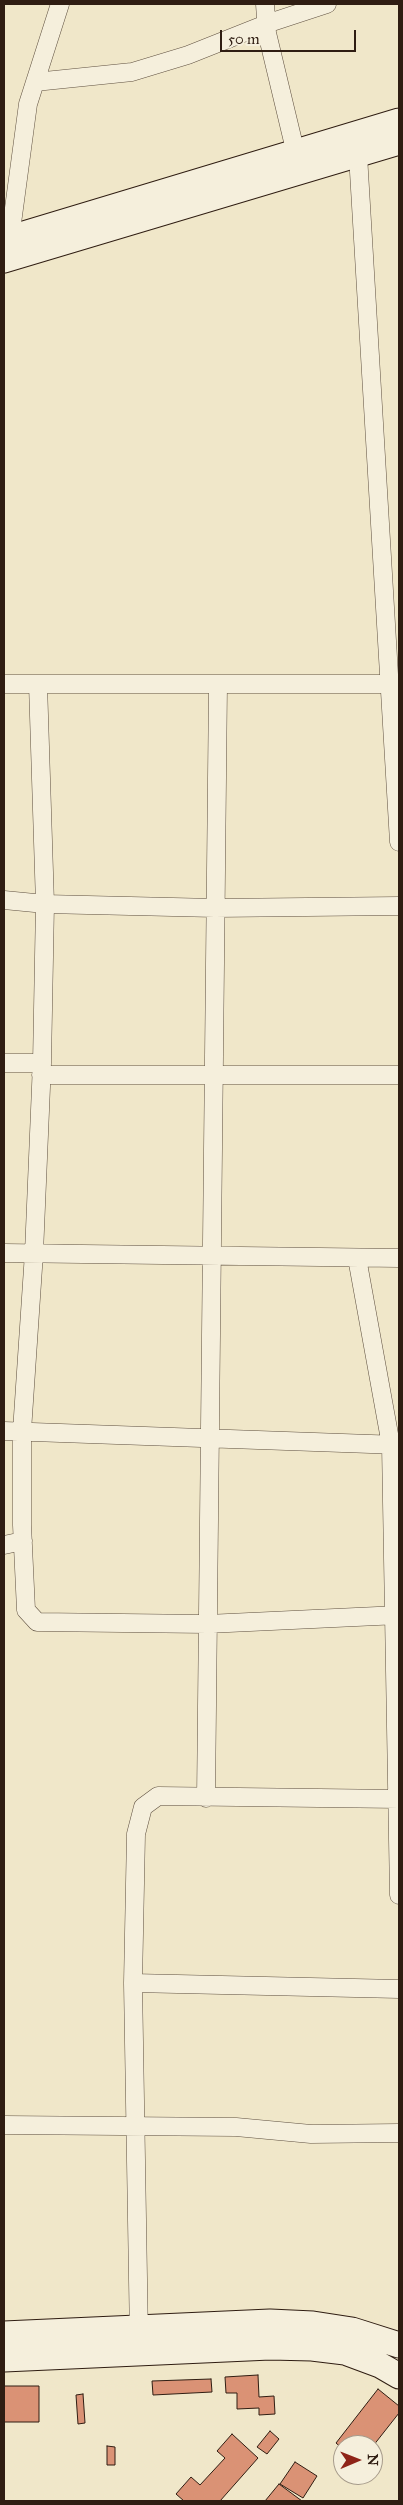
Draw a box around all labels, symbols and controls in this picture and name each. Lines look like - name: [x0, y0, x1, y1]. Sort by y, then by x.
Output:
- scale bar: [223, 20, 359, 52]
- text: 50 m: [228, 30, 260, 48]
- north arrow: [333, 2435, 383, 2485]
- text: N: [364, 2454, 381, 2466]

